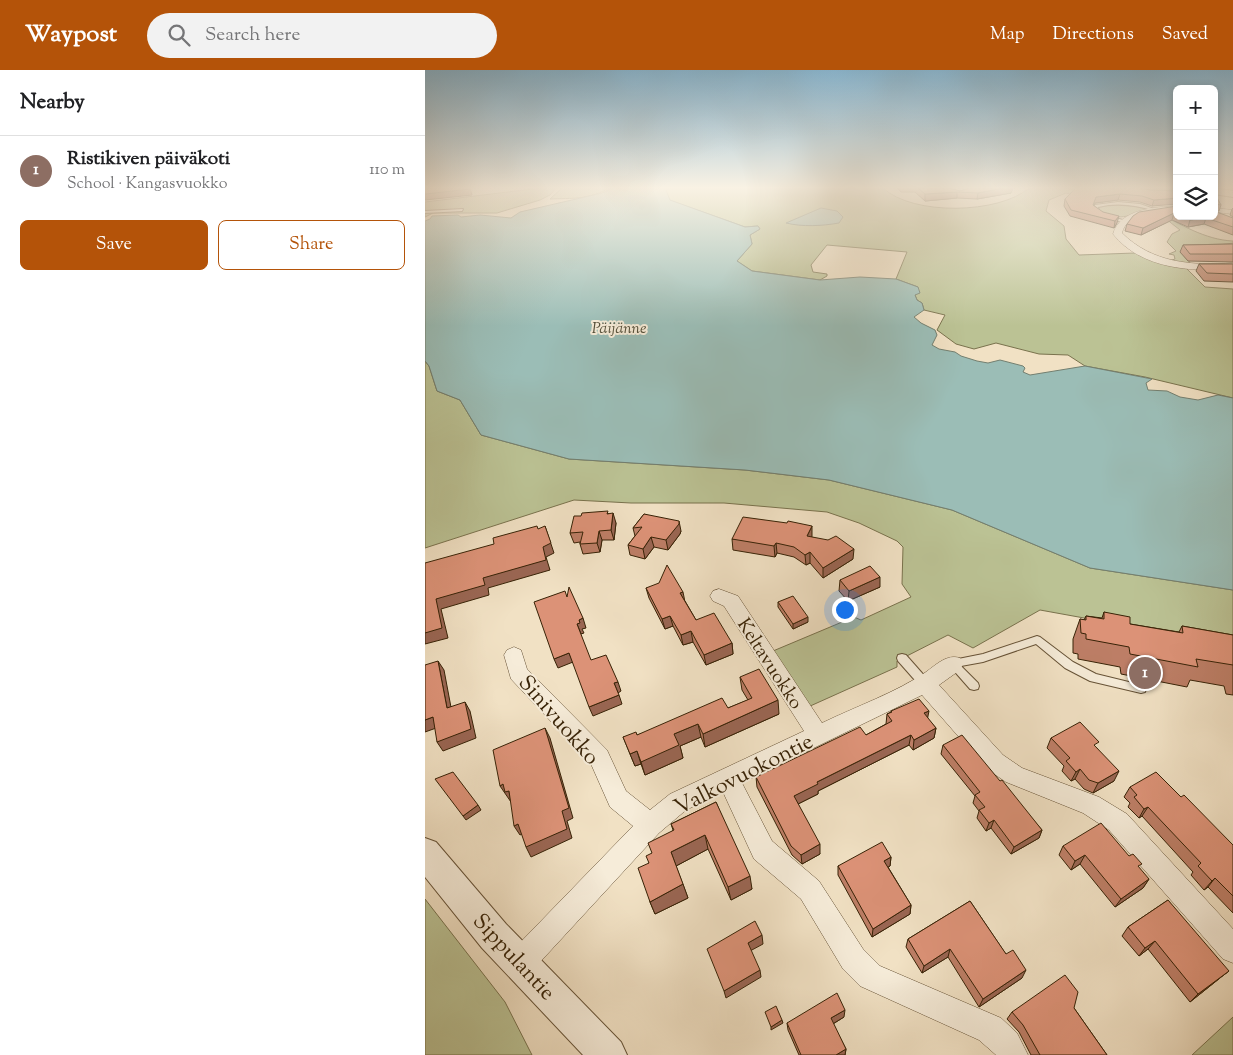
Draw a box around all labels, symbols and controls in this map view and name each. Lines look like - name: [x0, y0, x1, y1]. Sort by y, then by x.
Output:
- search box: [147, 13, 497, 58]
- text: Waypost: [25, 18, 117, 52]
- icon: search: [165, 21, 193, 49]
- text: Search here: [205, 22, 300, 49]
- text: Map: [990, 22, 1025, 48]
- text: Directions: [1053, 22, 1134, 48]
- text: Saved: [1162, 22, 1208, 48]
- map controls: [1173, 85, 1218, 220]
- button: +: [1173, 85, 1218, 130]
- text: Nearby: [20, 88, 85, 118]
- button: −: [1173, 130, 1218, 175]
- text: Ristikiven päiväkoti: [67, 146, 230, 173]
- text: 1: [33, 159, 39, 182]
- text: 110 m: [369, 159, 405, 182]
- text: School · Kangasvuokko: [67, 173, 228, 196]
- button: layers: [1173, 175, 1218, 220]
- button: Save: [20, 220, 208, 270]
- button: Share: [218, 220, 405, 270]
- water label: Päijänne: [592, 318, 646, 341]
- your location: [832, 597, 858, 623]
- street label: Keltavuokko: [729, 614, 808, 715]
- pin: 1: [1129, 654, 1161, 692]
- street label: Sinivuokko: [510, 669, 606, 773]
- street label: Valkovuokontie: [669, 727, 819, 825]
- street label: Sippulantie: [464, 907, 562, 1009]

